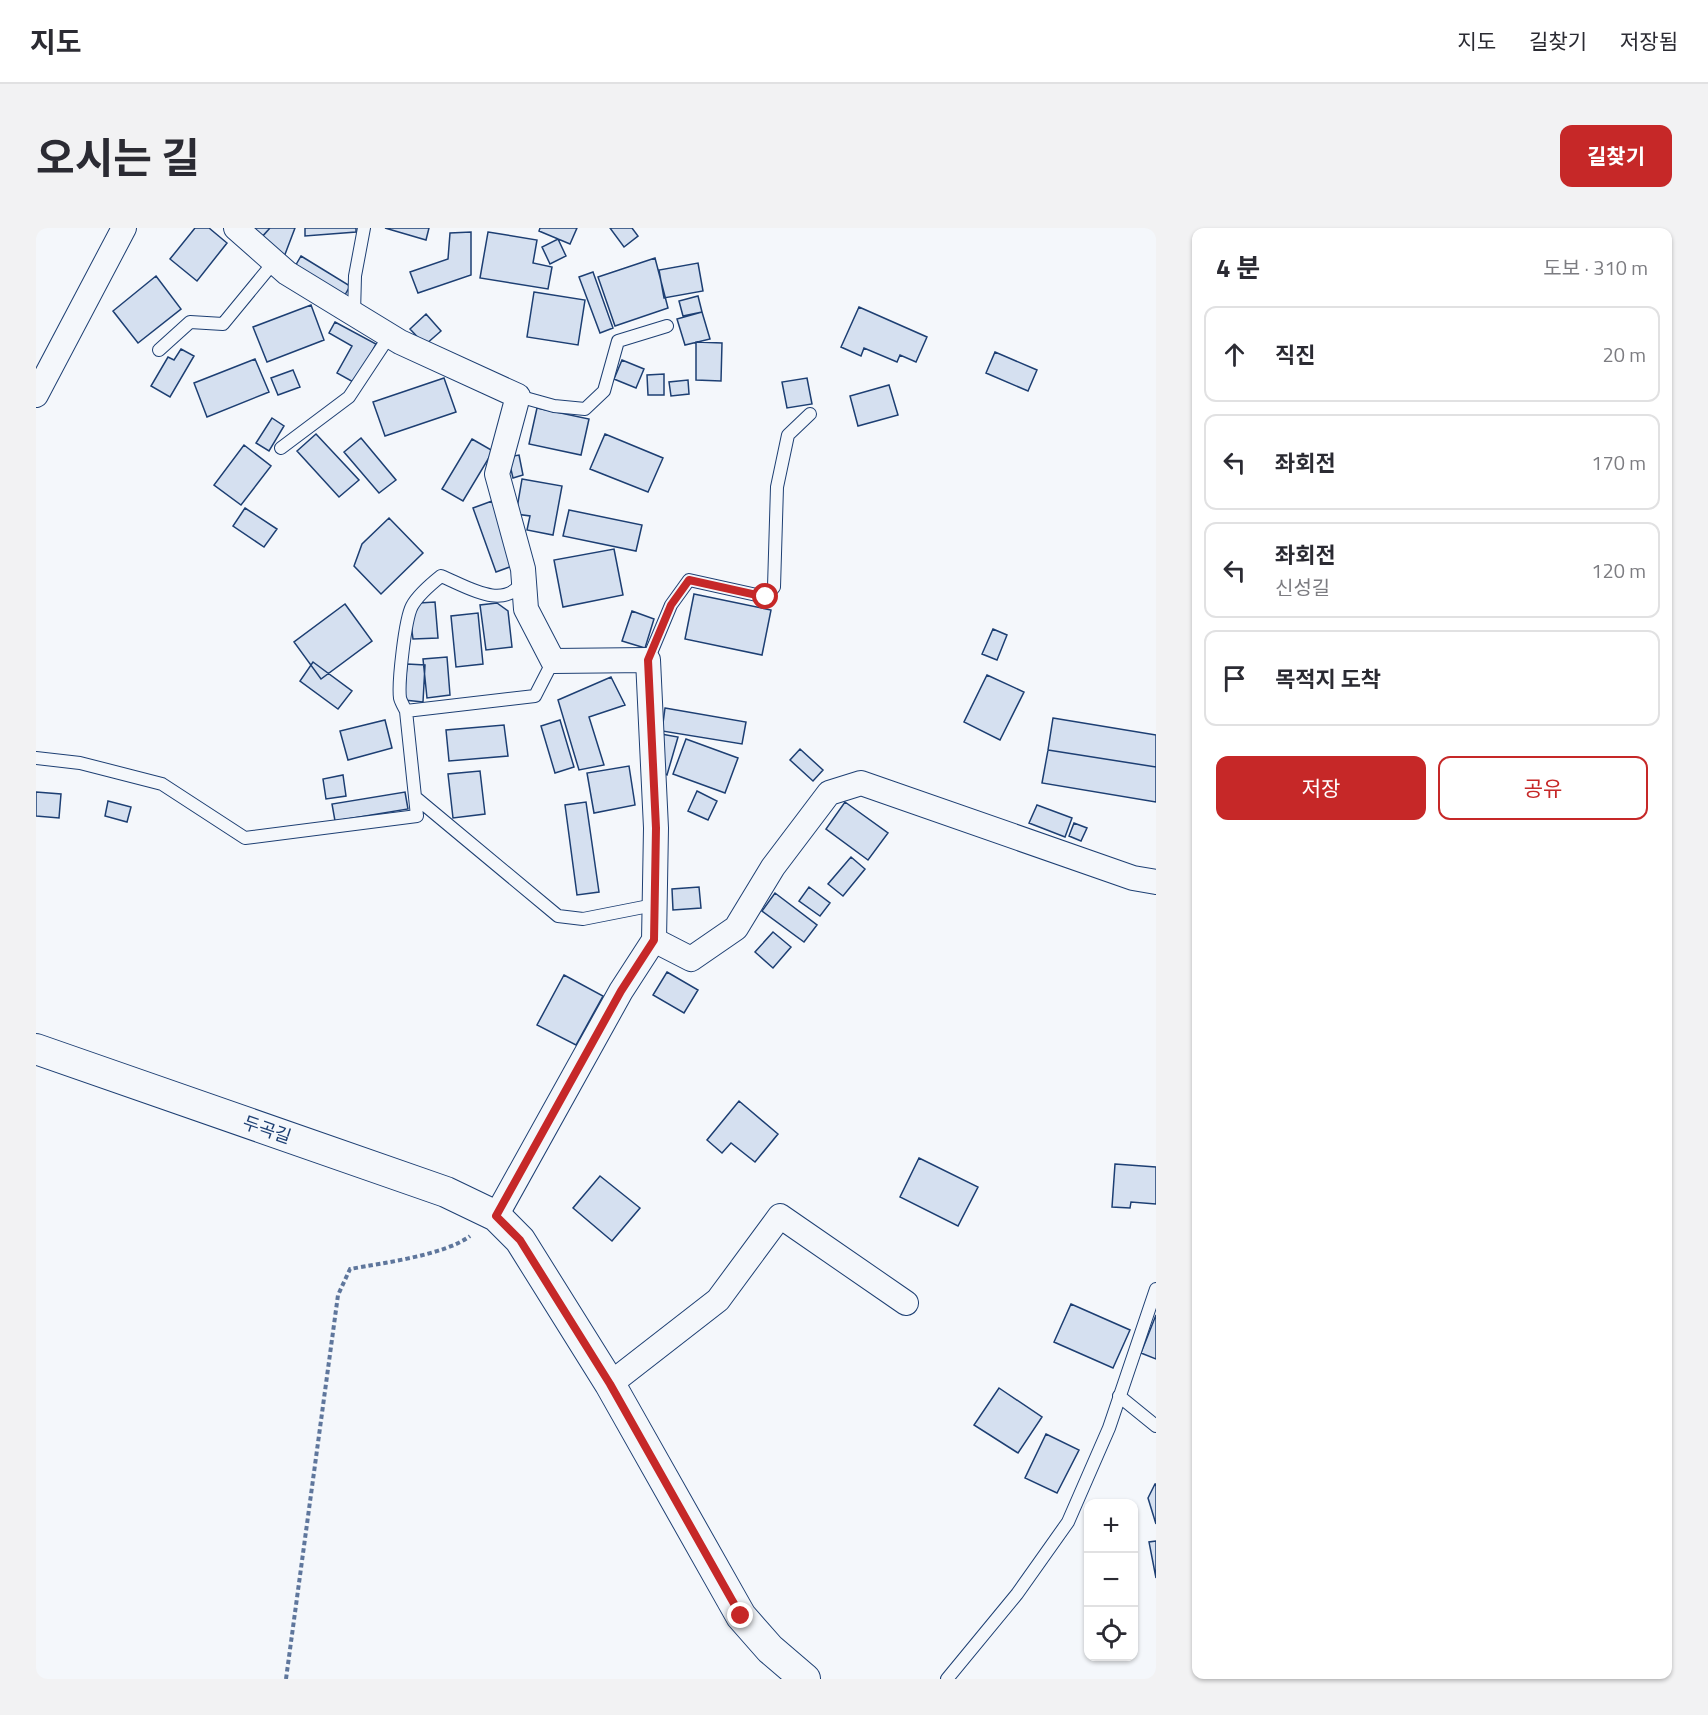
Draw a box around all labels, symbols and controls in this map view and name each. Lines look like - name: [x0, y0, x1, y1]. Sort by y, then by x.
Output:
- text: 지도: [30, 20, 82, 63]
- text: 지도: [1457, 25, 1496, 57]
- text: 길찾기: [1529, 25, 1587, 57]
- text: 저장됨: [1620, 25, 1678, 57]
- text: 오시는 길: [36, 125, 200, 189]
- button: 길찾기: [1560, 125, 1672, 187]
- text: 4 분: [1216, 248, 1260, 287]
- text: 도보 · 310 m: [1543, 252, 1648, 283]
- icon: ahead: [1218, 338, 1251, 371]
- text: 직진: [1275, 338, 1315, 372]
- text: 20 m: [1602, 339, 1646, 370]
- icon: left: [1218, 446, 1251, 479]
- text: 좌회전: [1275, 446, 1336, 480]
- text: 170 m: [1591, 447, 1646, 478]
- text: 좌회전: [1275, 538, 1336, 572]
- icon: left: [1218, 554, 1251, 587]
- text: 120 m: [1591, 555, 1646, 586]
- text: 신성길: [1275, 572, 1330, 603]
- route start: [752, 583, 778, 609]
- icon: arrive: [1218, 662, 1251, 695]
- text: 목적지 도착: [1275, 662, 1381, 696]
- button: 저장: [1216, 756, 1426, 820]
- button: 공유: [1438, 756, 1648, 820]
- street label: 두곡길: [239, 1109, 295, 1150]
- map controls: [1084, 1499, 1138, 1661]
- button: +: [1084, 1499, 1138, 1553]
- button: −: [1084, 1553, 1138, 1607]
- route end: [727, 1602, 753, 1628]
- button: locate: [1084, 1607, 1138, 1661]

